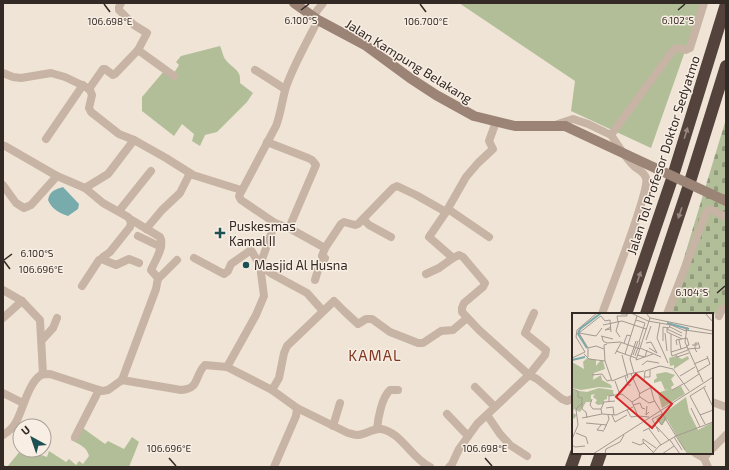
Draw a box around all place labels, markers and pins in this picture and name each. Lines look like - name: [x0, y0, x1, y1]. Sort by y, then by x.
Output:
- place label: Puskesmas Kamal II: [229, 218, 296, 249]
- marker: Puskesmas Kamal II: [214, 227, 226, 239]
- place label: Masjid Al Husna: [254, 257, 348, 273]
- marker: Masjid Al Husna: [241, 260, 251, 270]

